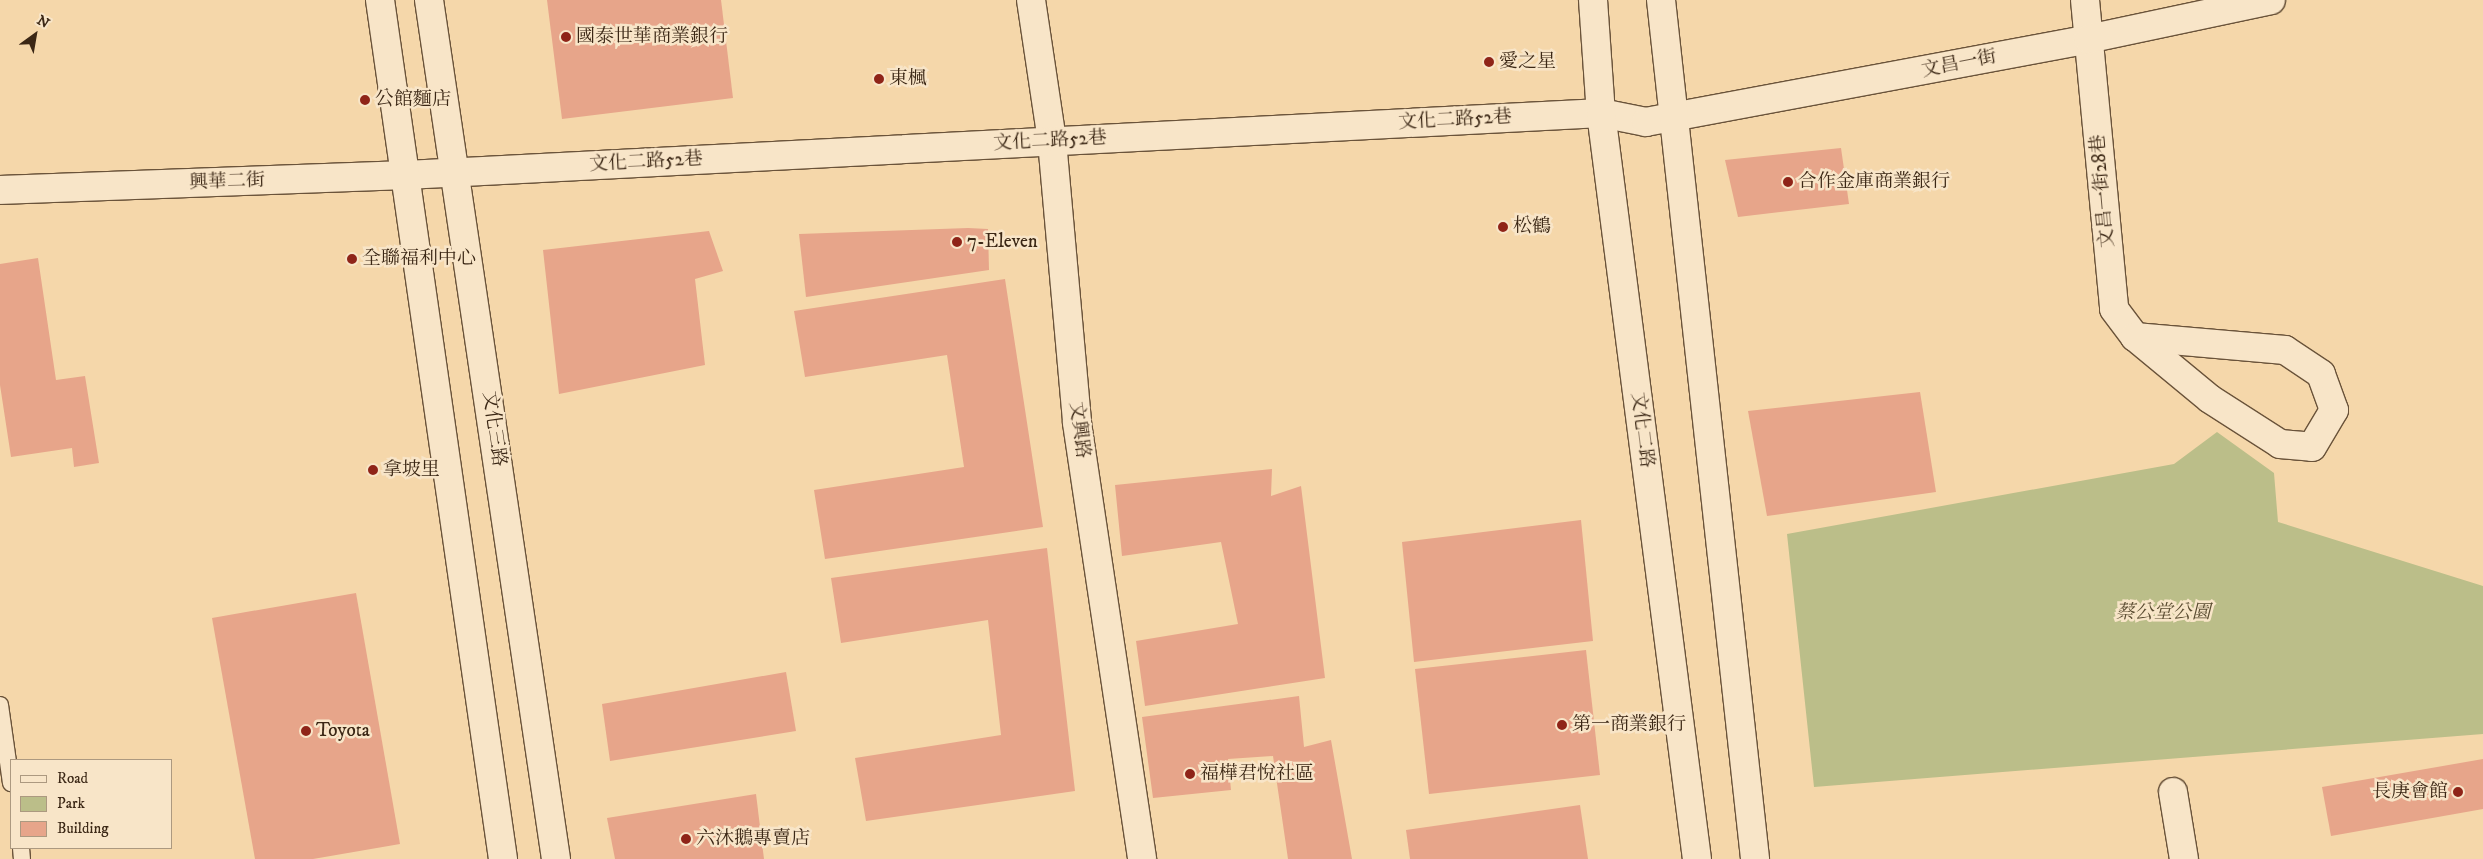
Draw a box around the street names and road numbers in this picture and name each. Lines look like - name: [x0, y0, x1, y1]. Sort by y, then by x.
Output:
- street label: 文昌一街: [1920, 46, 1998, 82]
- street label: 文化二路52巷: [1398, 106, 1512, 134]
- street label: 文化二路52巷: [993, 127, 1107, 155]
- street label: 文昌一街28巷: [2087, 133, 2119, 249]
- street label: 文化二路52巷: [589, 148, 703, 176]
- street label: 興華二街: [189, 169, 265, 195]
- street label: 文化三路: [477, 390, 511, 468]
- street label: 文化二路: [1626, 391, 1658, 469]
- street label: 文興路: [1064, 400, 1094, 460]

